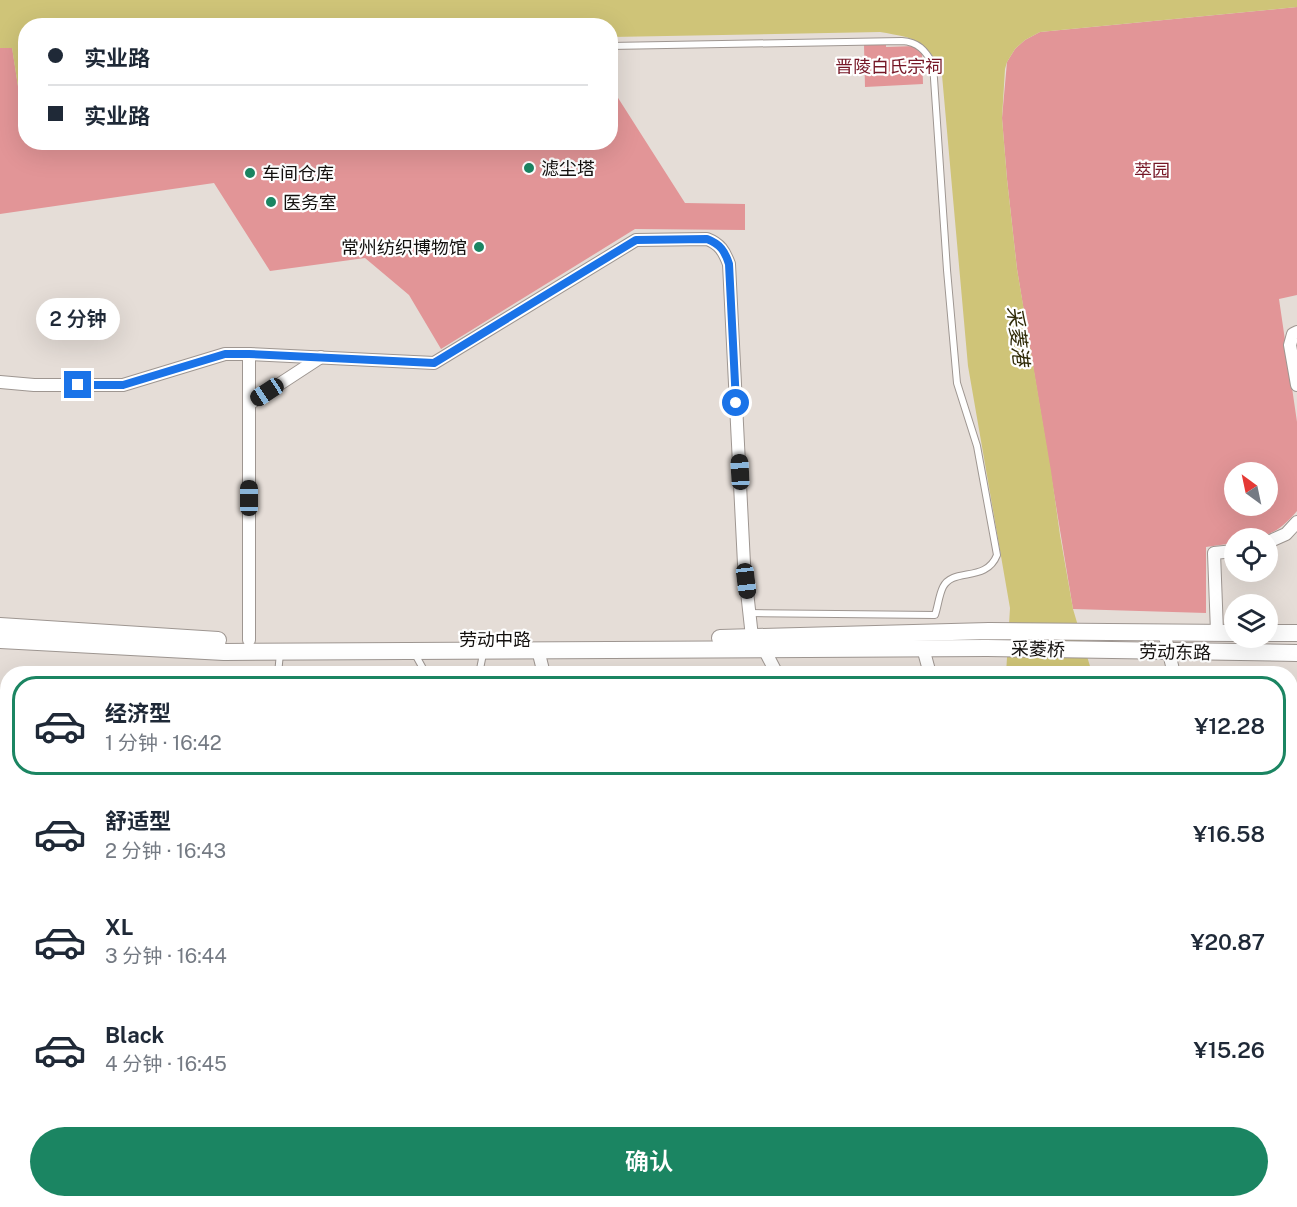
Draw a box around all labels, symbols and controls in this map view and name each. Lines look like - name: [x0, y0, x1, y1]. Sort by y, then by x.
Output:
- text: 实业路: [84, 45, 150, 71]
- park label: 晋陵白氏宗祠: [835, 56, 943, 77]
- text: 实业路: [84, 103, 150, 129]
- place label: 滤尘塔: [541, 158, 595, 179]
- park label: 萃园: [1134, 160, 1170, 181]
- marker: 滤尘塔: [522, 161, 536, 175]
- place label: 车间仓库: [262, 163, 334, 184]
- marker: 车间仓库: [243, 166, 257, 180]
- place label: 医务室: [283, 192, 337, 213]
- marker: 医务室: [264, 195, 278, 209]
- place label: 常州纺织博物馆: [341, 237, 467, 258]
- marker: 常州纺织博物馆: [472, 240, 486, 254]
- callout: 2 分钟: [36, 298, 120, 340]
- water label: 采菱港: [1002, 305, 1034, 370]
- text: 2 分钟: [49, 307, 107, 331]
- route end: [64, 371, 91, 398]
- car: [247, 375, 287, 409]
- route start: [722, 389, 749, 416]
- car: [730, 454, 750, 490]
- north arrow: [1224, 462, 1278, 516]
- map controls: [1224, 462, 1278, 648]
- car: [240, 480, 258, 516]
- button: locate: [1224, 528, 1278, 582]
- car: [735, 562, 757, 600]
- button: layers: [1224, 594, 1278, 648]
- street label: 劳动中路: [459, 629, 531, 650]
- street label: 采菱桥: [1011, 638, 1065, 660]
- street label: 劳动东路: [1139, 641, 1211, 663]
- icon: car: [33, 699, 87, 753]
- text: 经济型: [105, 700, 171, 726]
- text: ¥12.28: [1194, 713, 1265, 739]
- text: 1 分钟 · 16:42: [105, 731, 222, 755]
- icon: car: [33, 807, 87, 861]
- text: 舒适型: [105, 808, 171, 834]
- text: ¥16.58: [1193, 821, 1265, 847]
- text: 2 分钟 · 16:43: [105, 839, 226, 863]
- text: XL: [105, 914, 133, 940]
- icon: car: [33, 915, 87, 969]
- text: ¥20.87: [1190, 929, 1265, 955]
- text: 3 分钟 · 16:44: [105, 944, 227, 968]
- text: Black: [105, 1022, 164, 1048]
- icon: car: [33, 1023, 87, 1077]
- text: ¥15.26: [1194, 1037, 1265, 1063]
- text: 4 分钟 · 16:45: [105, 1052, 227, 1076]
- button: 确认: [30, 1127, 1268, 1196]

